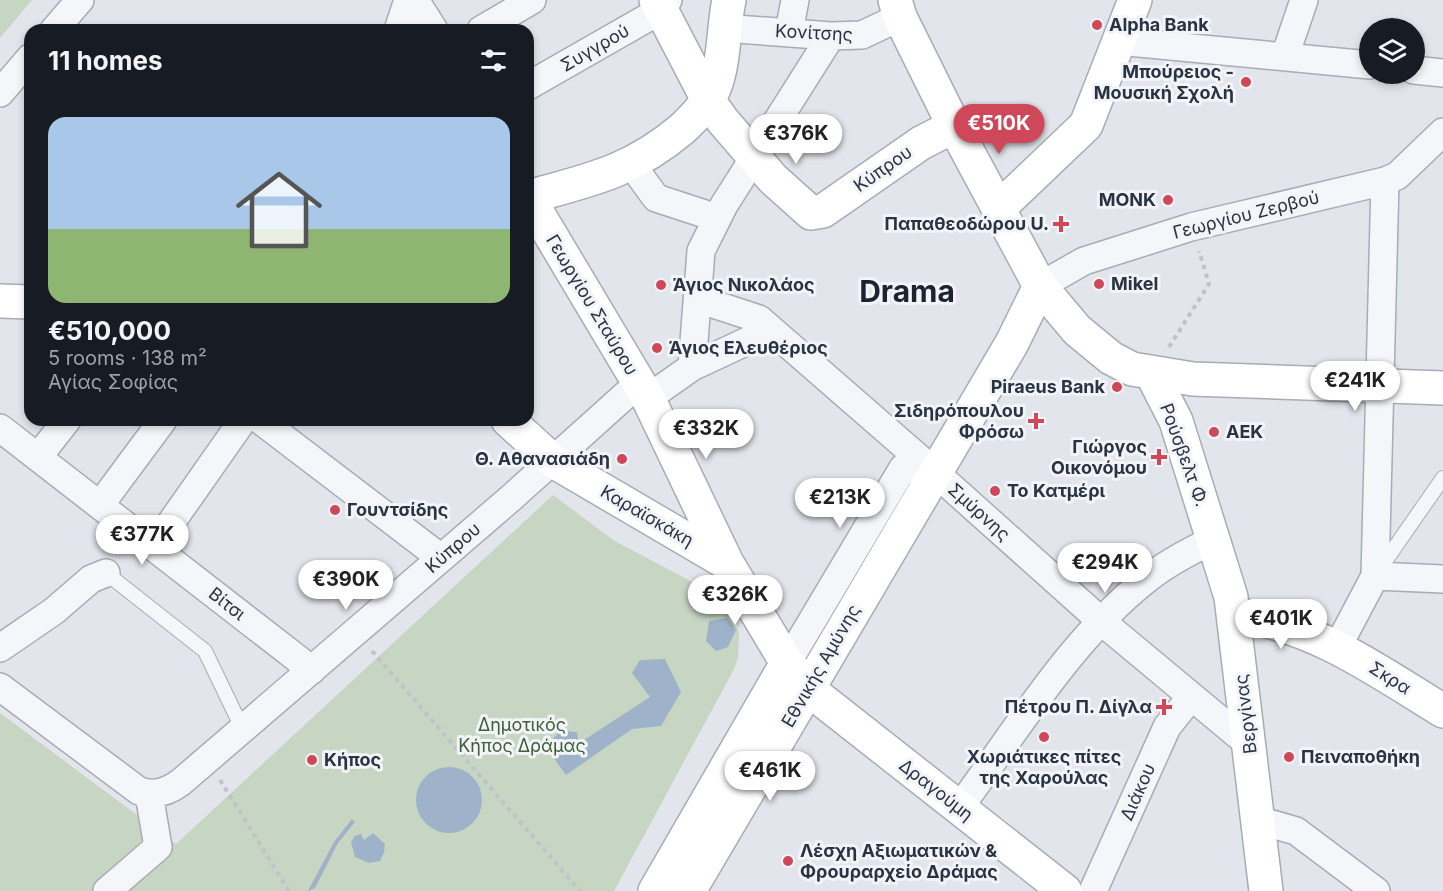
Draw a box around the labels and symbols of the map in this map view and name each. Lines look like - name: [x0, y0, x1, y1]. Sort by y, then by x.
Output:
- place label: Alpha Bank: [1109, 14, 1209, 35]
- marker: Alpha Bank: [1090, 18, 1104, 32]
- street label: Συγγρού: [557, 20, 633, 76]
- street label: Κονίτσης: [775, 20, 853, 45]
- place label: Μπούρειος - Μουσική Σχολή: [1094, 61, 1234, 103]
- marker: Μπούρειος - Μουσική Σχολή: [1239, 75, 1253, 89]
- pin: €510K: [957, 104, 1041, 155]
- pin: €376K: [754, 114, 838, 165]
- street label: Κύπρου: [850, 141, 916, 196]
- street label: Γεωργίου Ζερβού: [1171, 186, 1321, 243]
- place label: MONK: [1099, 189, 1156, 210]
- marker: MONK: [1161, 193, 1175, 207]
- place label: Παπαθεοδώρου U.: [885, 213, 1049, 234]
- marker: Παπαθεοδώρου U.: [1054, 217, 1068, 231]
- street label: Γεωργίου Σταύρου: [542, 231, 643, 379]
- district label: Drama: [859, 273, 955, 309]
- place label: Mikel: [1111, 273, 1158, 294]
- place label: Άγιος Νικολάος: [673, 274, 815, 295]
- marker: Mikel: [1092, 277, 1106, 291]
- marker: Άγιος Νικολάος: [654, 278, 668, 292]
- place label: Άγιος Ελευθέριος: [669, 337, 828, 358]
- marker: Άγιος Ελευθέριος: [650, 341, 664, 355]
- pin: €241K: [1313, 361, 1397, 412]
- place label: Piraeus Bank: [991, 376, 1106, 397]
- marker: Piraeus Bank: [1110, 380, 1124, 394]
- place label: Σιδηρόπουλου Φρόσω: [894, 400, 1024, 442]
- street label: Ρούσβελτ Φ.: [1156, 400, 1213, 509]
- pin: €332K: [664, 409, 748, 460]
- marker: Σιδηρόπουλου Φρόσω: [1029, 414, 1043, 428]
- place label: ΑΕΚ: [1226, 421, 1263, 442]
- marker: ΑΕΚ: [1207, 425, 1221, 439]
- place label: Γιώργος Οικονόμου: [1051, 436, 1147, 478]
- place label: Θ. Αθανασιάδη: [475, 448, 610, 469]
- marker: Γιώργος Οικονόμου: [1152, 450, 1166, 464]
- marker: Θ. Αθανασιάδη: [615, 452, 629, 466]
- pin: €213K: [798, 478, 882, 529]
- street label: Σμύρνης: [944, 478, 1014, 545]
- street label: Καραϊσκάκη: [597, 480, 698, 551]
- place label: Το Κατμέρι: [1007, 480, 1106, 501]
- marker: Το Κατμέρι: [988, 484, 1002, 498]
- place label: Γουντσίδης: [347, 499, 448, 520]
- marker: Γουντσίδης: [328, 503, 342, 517]
- pin: €377K: [100, 515, 184, 566]
- street label: Κύπρου: [421, 518, 485, 577]
- pin: €294K: [1063, 543, 1147, 594]
- pin: €390K: [304, 560, 388, 611]
- pin: €326K: [693, 575, 777, 626]
- street label: Βίτσι: [205, 583, 250, 625]
- pin: €401K: [1239, 599, 1323, 650]
- street label: Εθνικής Αμύνης: [777, 601, 864, 731]
- street label: Σκρα: [1366, 657, 1415, 698]
- street label: Βεργίνας: [1230, 673, 1261, 755]
- place label: Πέτρου Π. Δίγλα: [1005, 696, 1152, 717]
- marker: Πέτρου Π. Δίγλα: [1157, 700, 1171, 714]
- park label: Δημοτικός Κήπος Δράμας: [458, 714, 586, 756]
- marker: Χωριάτικες πίτες της Χαρούλας: [1037, 730, 1051, 744]
- place label: Χωριάτικες πίτες της Χαρούλας: [967, 746, 1121, 788]
- place label: Πειναποθήκη: [1301, 746, 1420, 767]
- place label: Κήπος: [324, 749, 381, 770]
- marker: Πειναποθήκη: [1282, 750, 1296, 764]
- pin: €461K: [728, 751, 812, 802]
- marker: Κήπος: [305, 753, 319, 767]
- street label: Δραγούμη: [895, 754, 977, 825]
- street label: Διάκου: [1116, 760, 1159, 824]
- place label: Λέσχη Αξιωματικών & Φρουραρχείο Δράμας: [800, 840, 998, 882]
- marker: Λέσχη Αξιωματικών & Φρουραρχείο Δράμας: [781, 854, 795, 868]

